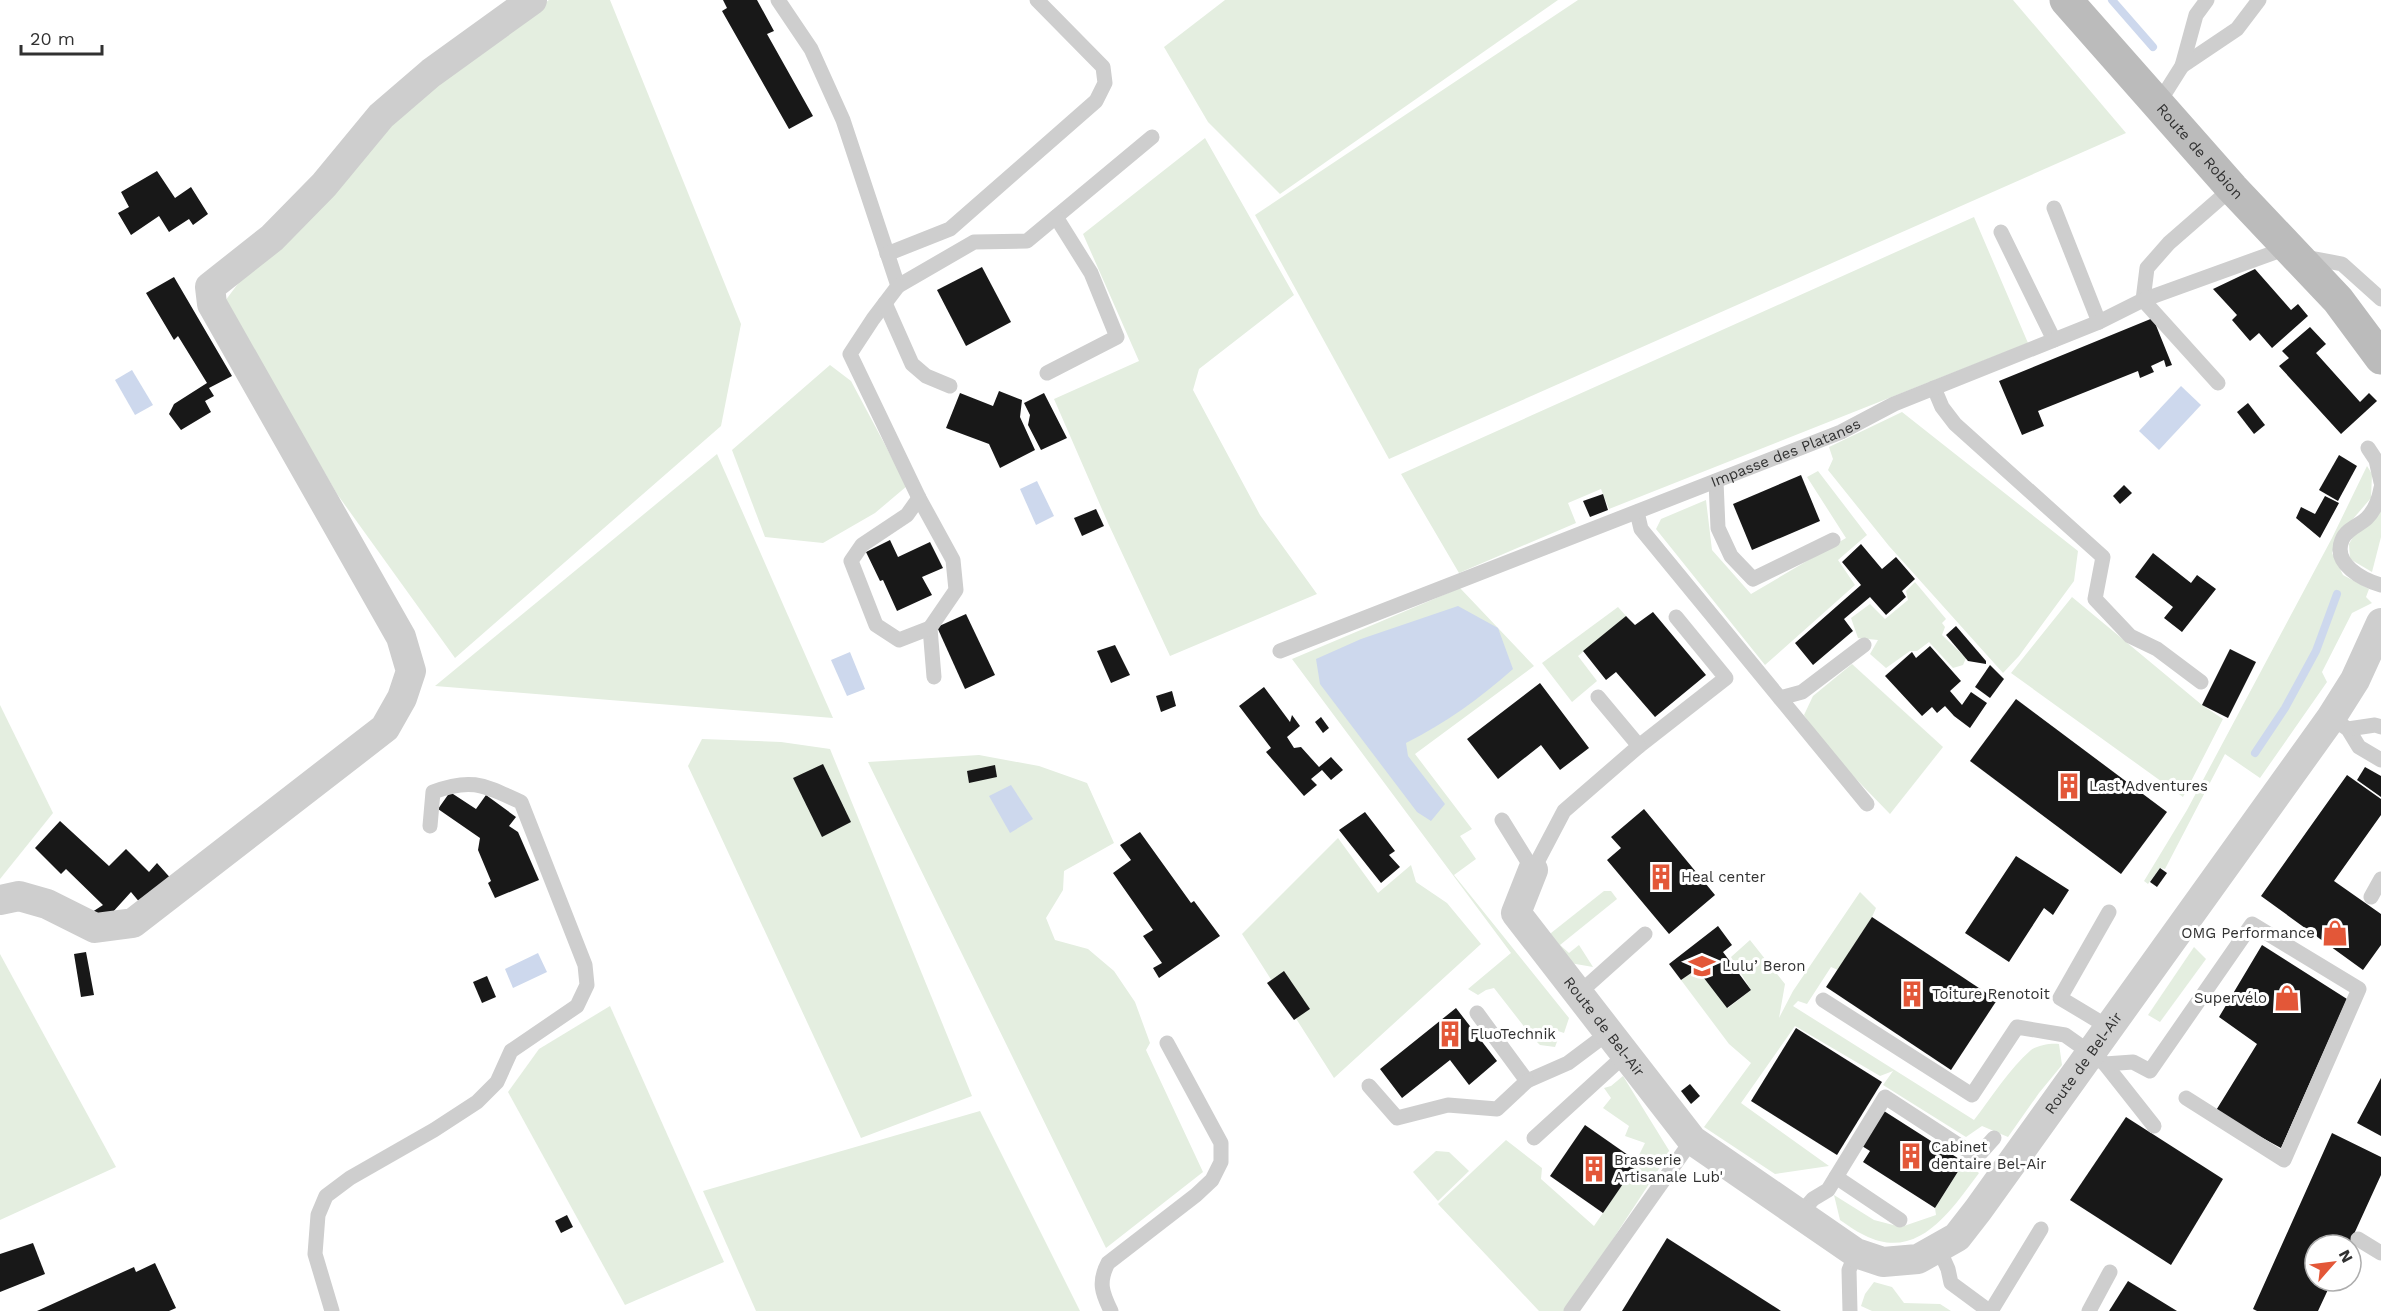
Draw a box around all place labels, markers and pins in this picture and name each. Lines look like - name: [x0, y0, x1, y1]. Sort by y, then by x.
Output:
- building icon: Last Adventures: [2054, 771, 2084, 801]
- place label: Last Adventures: [2089, 777, 2208, 795]
- building icon: Heal center: [1646, 862, 1676, 892]
- place label: Heal center: [1681, 868, 1766, 886]
- shop icon: OMG Performance: [2320, 918, 2350, 948]
- place label: OMG Performance: [2181, 924, 2315, 942]
- school or university icon: Lulu’ Beron: [1687, 951, 1717, 981]
- place label: Lulu’ Beron: [1722, 957, 1805, 975]
- building icon: Toiture Renotoit: [1897, 979, 1927, 1009]
- shop icon: Supervélo: [2272, 983, 2302, 1013]
- place label: Toiture Renotoit: [1932, 985, 2050, 1003]
- place label: Supervélo: [2194, 989, 2267, 1007]
- building icon: FluoTechnik: [1435, 1019, 1465, 1049]
- place label: FluoTechnik: [1470, 1025, 1556, 1043]
- place label: Cabinet dentaire Bel-Air: [1931, 1138, 2046, 1173]
- building icon: Cabinet dentaire Bel-Air: [1896, 1141, 1926, 1171]
- place label: Brasserie Artisanale Lub': [1614, 1151, 1723, 1186]
- building icon: Brasserie Artisanale Lub': [1579, 1154, 1609, 1184]

